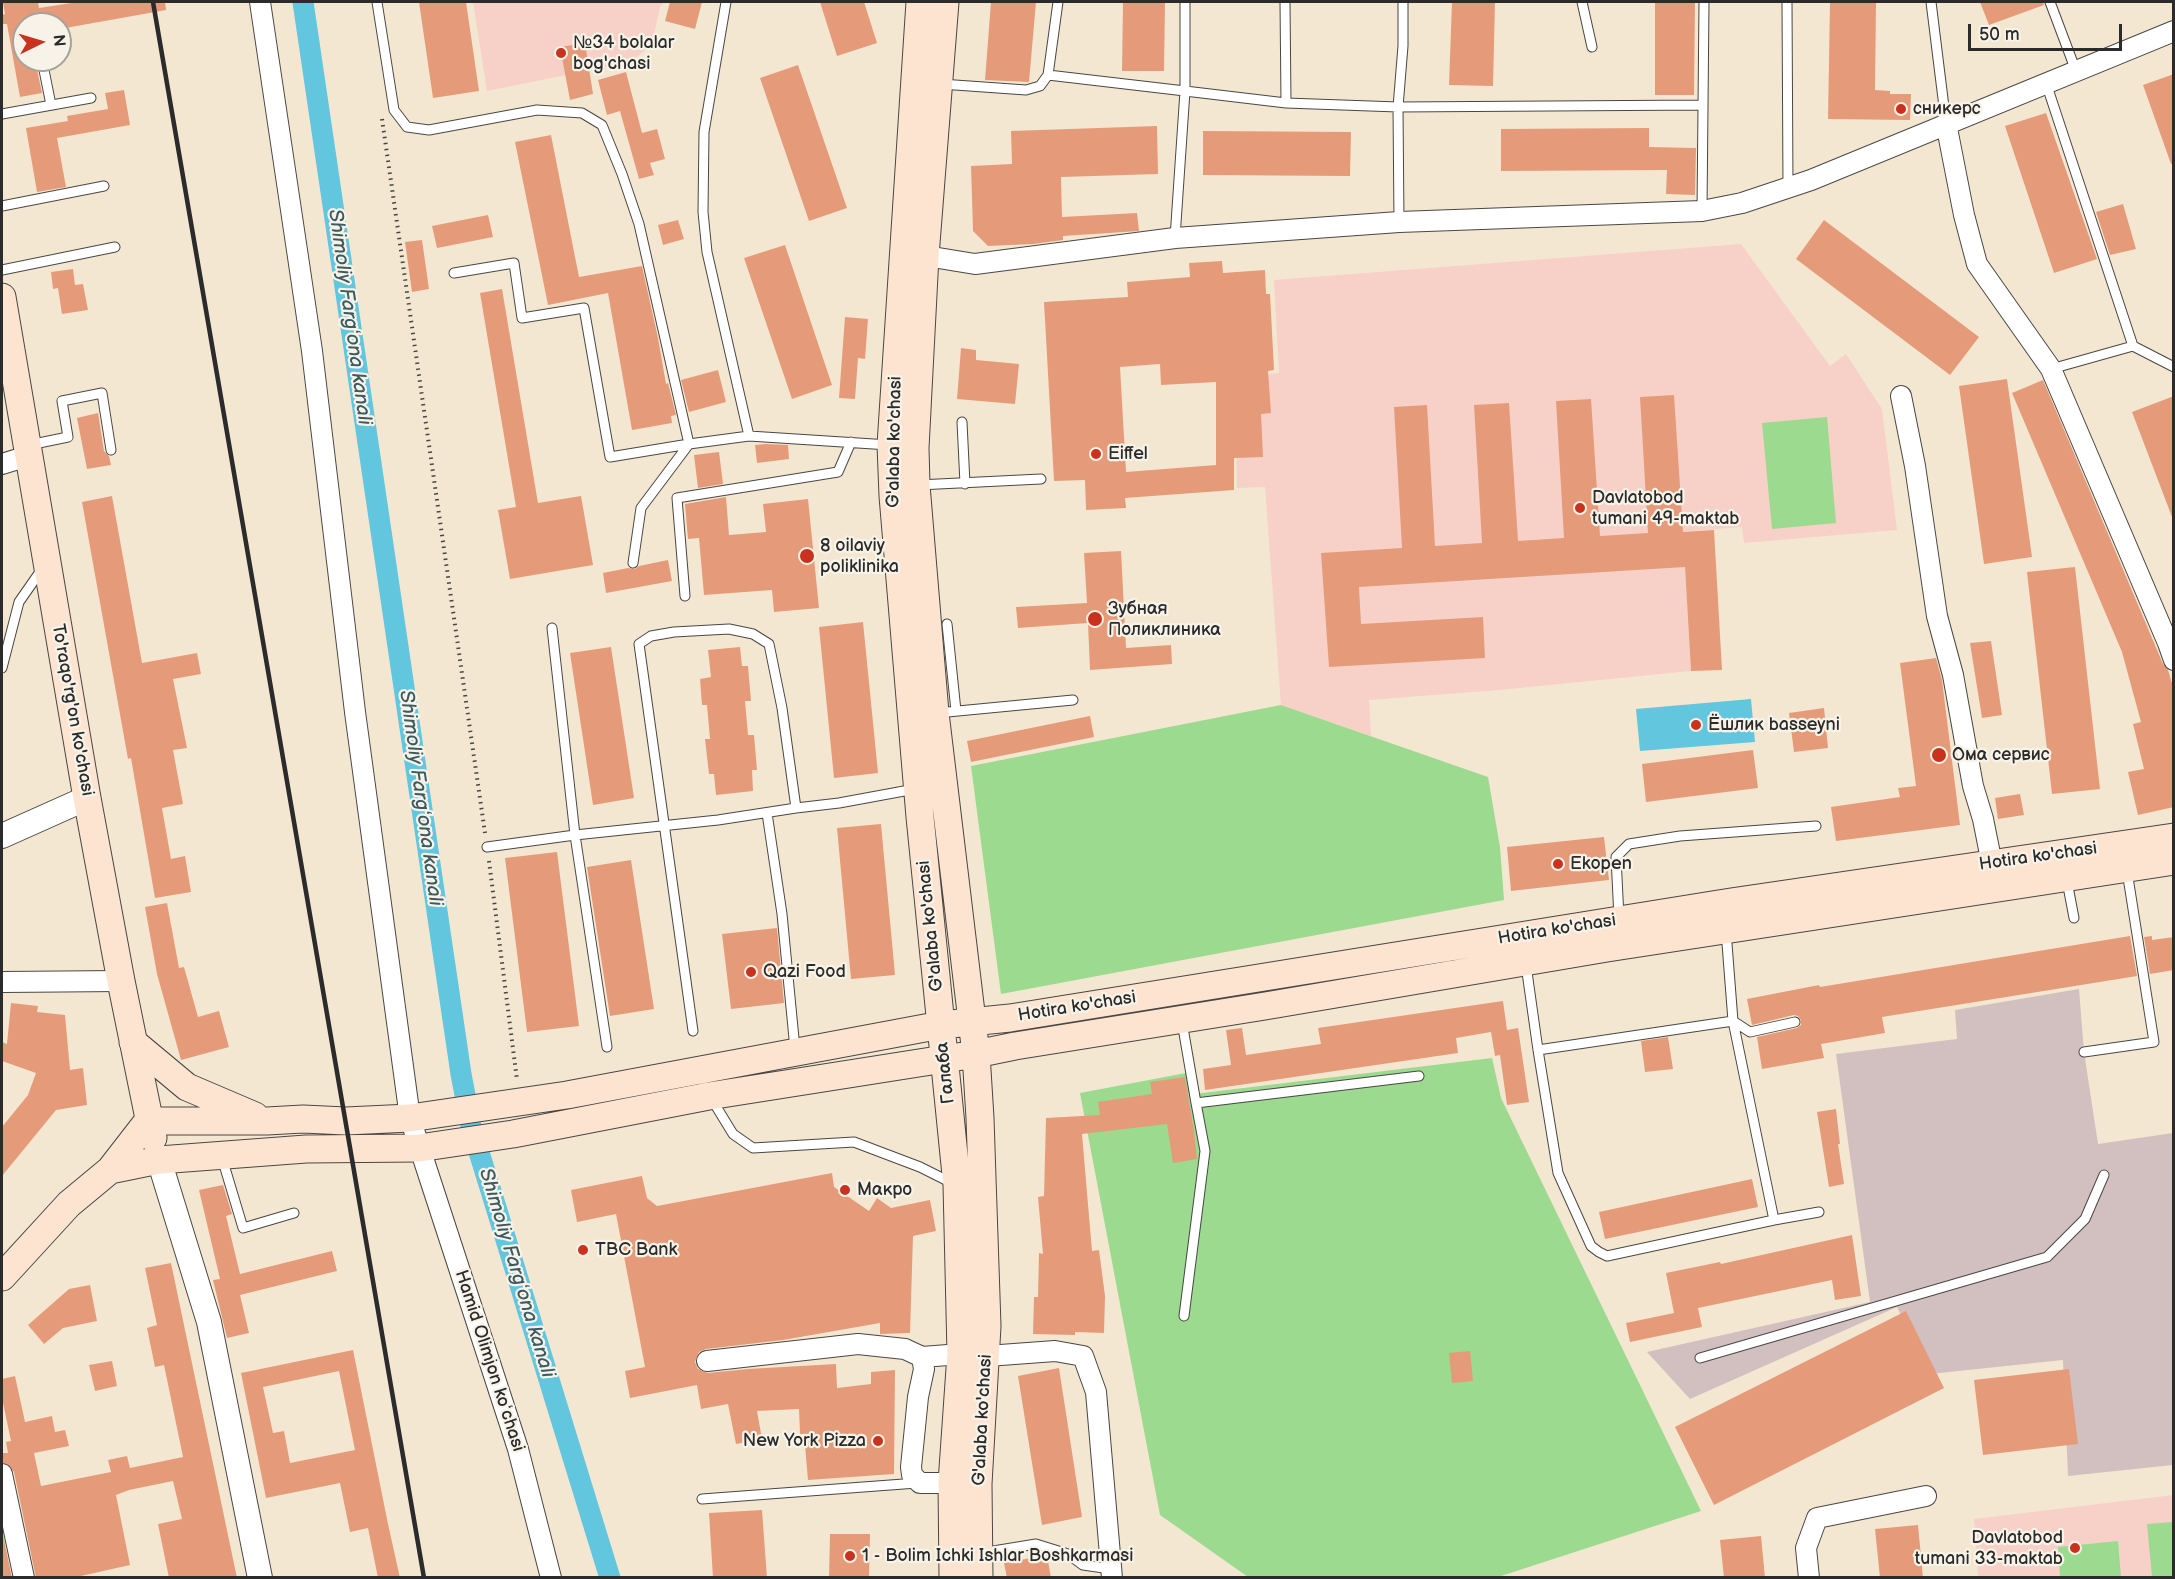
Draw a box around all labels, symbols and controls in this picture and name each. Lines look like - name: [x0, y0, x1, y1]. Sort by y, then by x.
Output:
- north arrow: [12, 12, 72, 72]
- scale bar: [1971, 12, 2126, 50]
- text: 50 m: [1979, 24, 2020, 45]
- place label: №34 bolalar bog'chasi: [573, 32, 674, 74]
- text: N: [48, 34, 68, 47]
- marker: №34 bolalar bog'chasi: [554, 46, 568, 60]
- place label: сникерс: [1913, 98, 1981, 120]
- marker: сникерс: [1894, 102, 1908, 116]
- water label: Shimoliy Fargʻona kanali: [322, 208, 376, 426]
- street label: G'alaba ko'chasi: [883, 376, 907, 508]
- place label: Eiffel: [1108, 443, 1148, 465]
- marker: Eiffel: [1089, 447, 1103, 461]
- place label: Davlatobod tumani 49-maktab: [1592, 487, 1739, 530]
- marker: Davlatobod tumani 49-maktab: [1573, 501, 1587, 515]
- place label: 8 oilaviy poliklinika: [820, 535, 899, 578]
- marker: 8 oilaviy poliklinika: [798, 547, 816, 565]
- place label: Зубная Поликлиника: [1108, 598, 1221, 640]
- marker: Зубная Поликлиника: [1086, 610, 1104, 628]
- street label: To'raqo'rg'on ko'chasi: [46, 622, 98, 798]
- water label: Shimoliy Fargʻona kanali: [393, 689, 447, 907]
- place label: Ёшлик basseyni: [1708, 714, 1840, 736]
- marker: Ёшлик basseyni: [1689, 718, 1703, 732]
- place label: Ома сервис: [1952, 744, 2050, 766]
- marker: Ома сервис: [1930, 746, 1948, 764]
- street label: Hotira ko'chasi: [1977, 838, 2099, 876]
- place label: Ekopen: [1570, 853, 1632, 875]
- marker: Ekopen: [1551, 857, 1565, 871]
- street label: G'alaba ko'chasi: [913, 859, 949, 993]
- street label: Hotira ko'chasi: [1496, 910, 1618, 950]
- place label: Qazi Food: [763, 961, 846, 983]
- marker: Qazi Food: [744, 965, 758, 979]
- street label: Hotira ko'chasi: [1016, 987, 1138, 1027]
- street label: Галаба: [932, 1041, 960, 1105]
- water label: Shimoliy Fargʻona kanali: [473, 1165, 559, 1381]
- place label: Макро: [857, 1179, 912, 1201]
- marker: Макро: [838, 1183, 852, 1197]
- place label: TBC Bank: [595, 1239, 677, 1261]
- marker: TBC Bank: [576, 1243, 590, 1257]
- street label: Hamid Olimjon koʻchasi: [449, 1268, 529, 1454]
- street label: G'alaba ko'chasi: [969, 1354, 997, 1486]
- place label: New York Pizza: [743, 1430, 866, 1452]
- marker: New York Pizza: [871, 1434, 885, 1448]
- place label: Davlatobod tumani 33-maktab: [1915, 1527, 2063, 1570]
- marker: Davlatobod tumani 33-maktab: [2068, 1541, 2082, 1555]
- place label: 1 - Bolim Ichki Ishlar Boshkarmasi: [862, 1545, 1133, 1567]
- marker: 1 - Bolim Ichki Ishlar Boshkarmasi: [843, 1549, 857, 1563]

